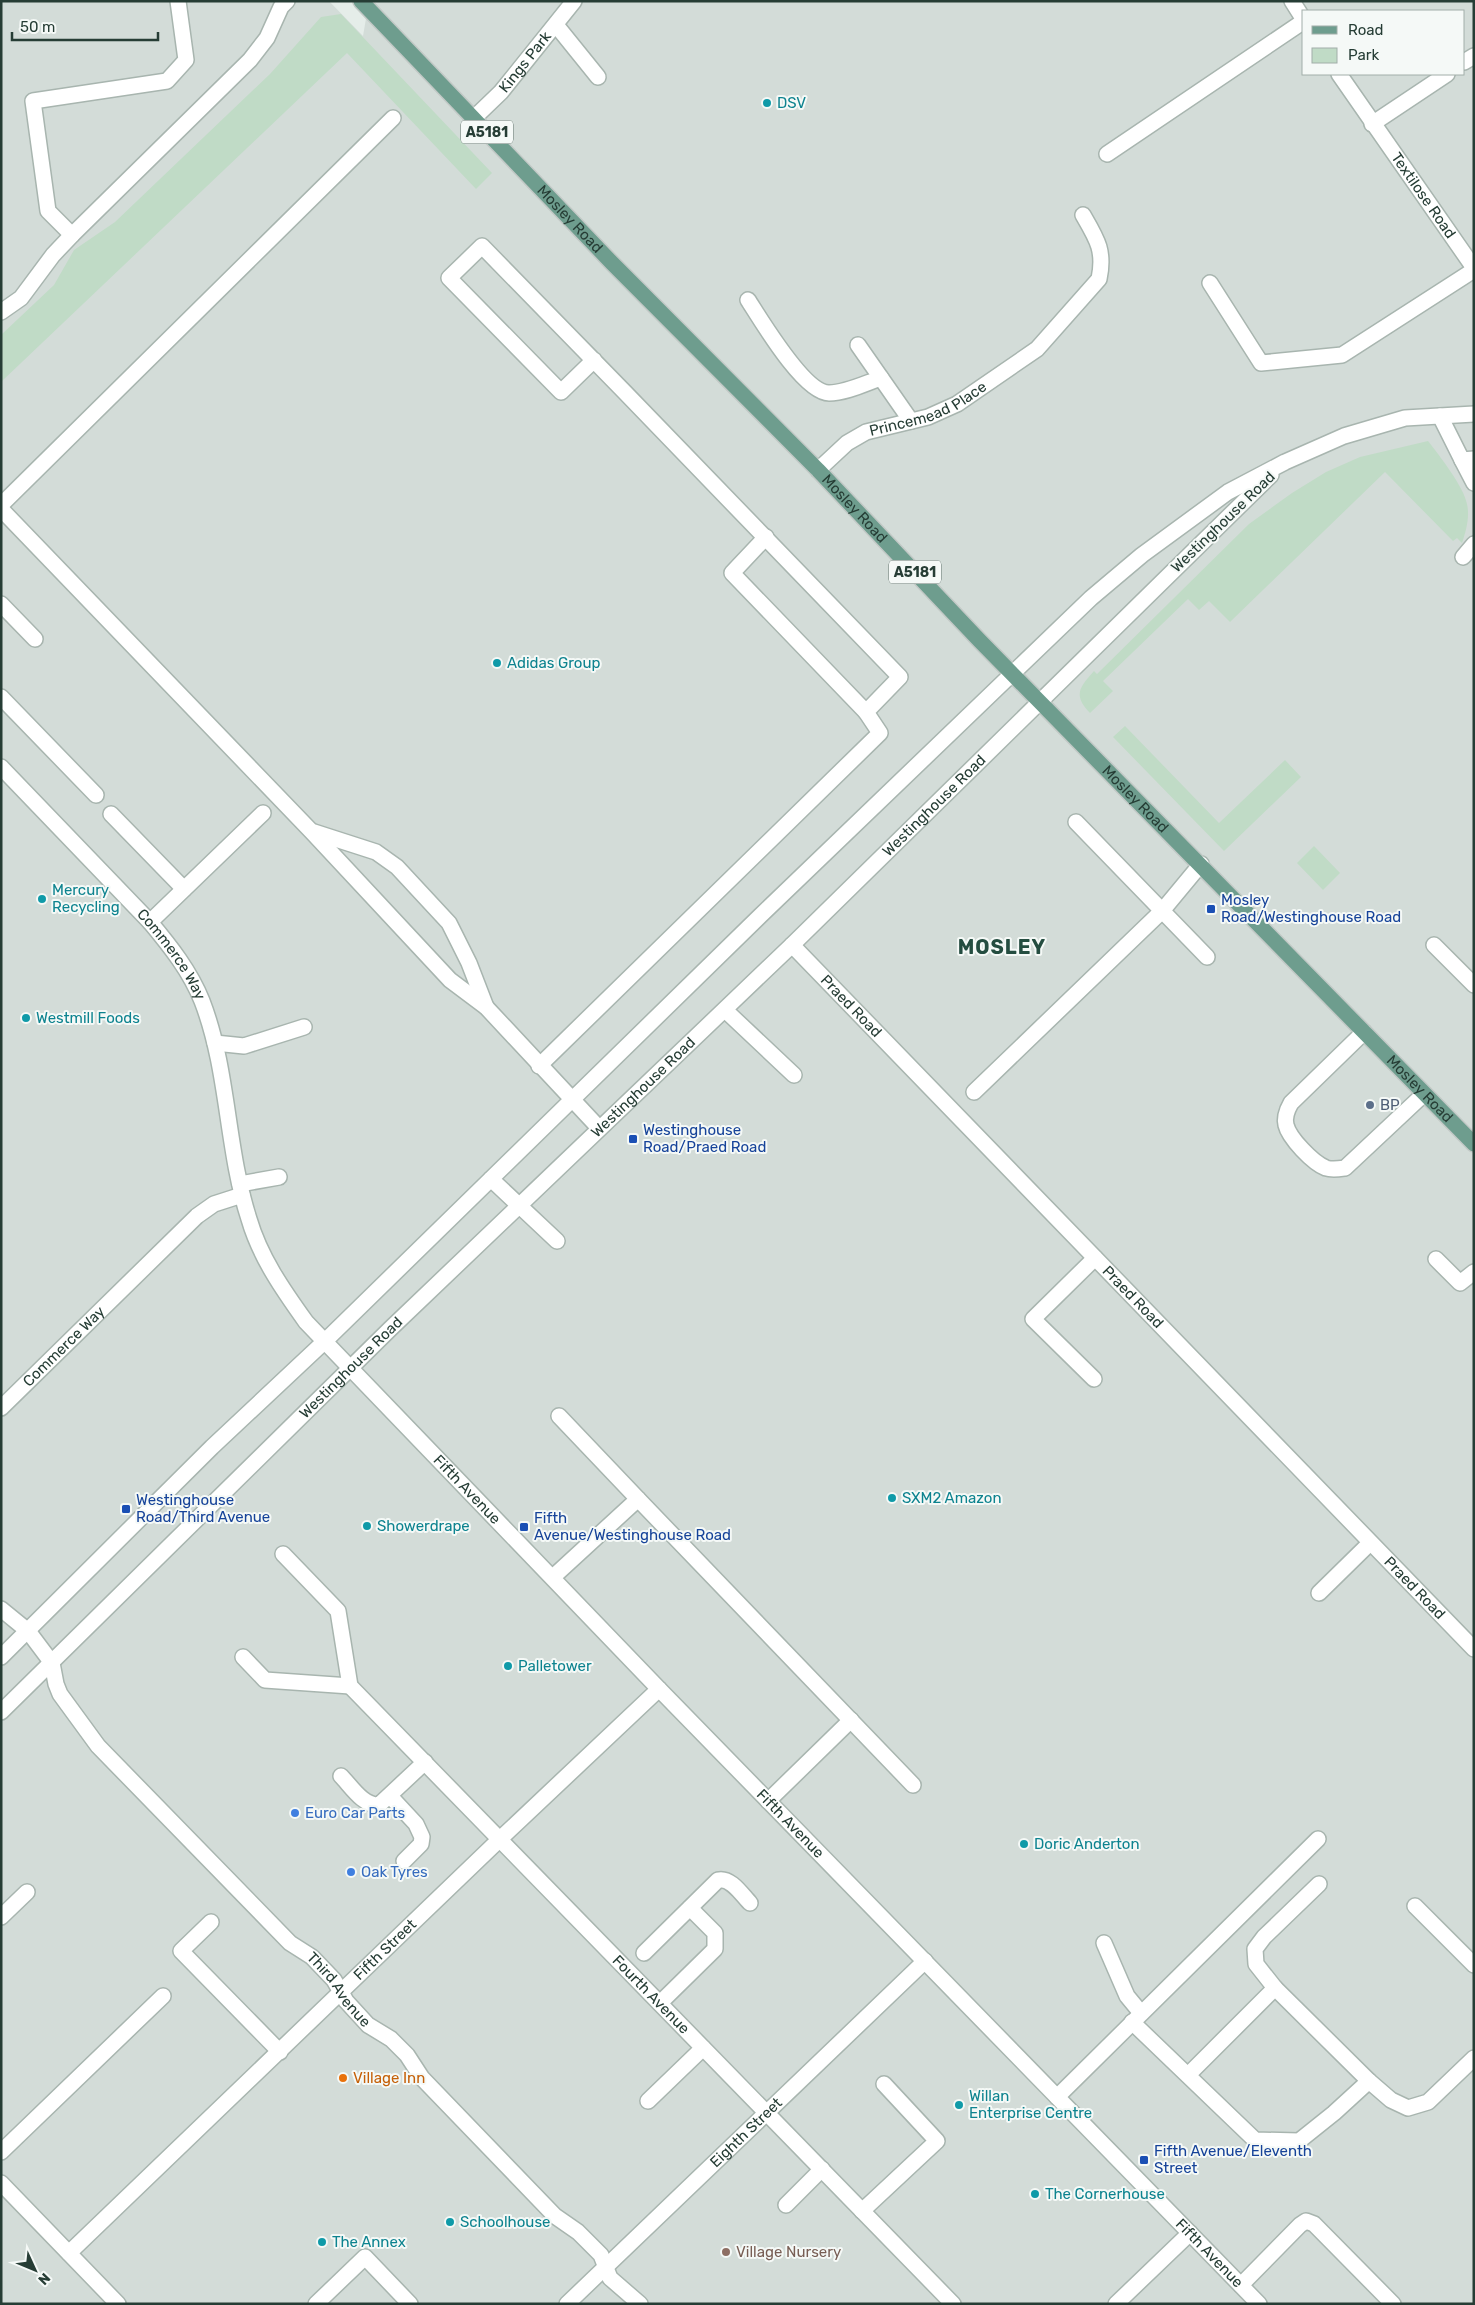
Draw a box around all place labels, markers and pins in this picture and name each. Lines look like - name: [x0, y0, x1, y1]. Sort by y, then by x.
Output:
- place label: DSV: [777, 94, 806, 112]
- marker: DSV: [761, 97, 773, 109]
- place label: Adidas Group: [507, 654, 600, 672]
- marker: Adidas Group: [491, 657, 503, 669]
- place label: Mercury Recycling: [52, 881, 120, 916]
- place label: Mosley Road/Westinghouse Road: [1221, 891, 1401, 926]
- marker: Mercury Recycling: [36, 893, 48, 905]
- marker: Mosley Road/Westinghouse Road: [1205, 903, 1217, 915]
- place label: Westmill Foods: [36, 1009, 140, 1027]
- marker: Westmill Foods: [20, 1012, 32, 1024]
- place label: BP: [1380, 1096, 1400, 1114]
- marker: BP: [1364, 1099, 1376, 1111]
- place label: Westinghouse Road/Praed Road: [643, 1121, 766, 1156]
- marker: Westinghouse Road/Praed Road: [627, 1133, 639, 1145]
- place label: SXM2 Amazon: [902, 1489, 1002, 1507]
- place label: Westinghouse Road/Third Avenue: [136, 1491, 270, 1526]
- marker: SXM2 Amazon: [886, 1492, 898, 1504]
- marker: Westinghouse Road/Third Avenue: [120, 1503, 132, 1515]
- place label: Fifth Avenue/Westinghouse Road: [534, 1509, 731, 1544]
- place label: Showerdrape: [377, 1517, 470, 1535]
- marker: Showerdrape: [361, 1520, 373, 1532]
- marker: Fifth Avenue/Westinghouse Road: [518, 1521, 530, 1533]
- place label: Palletower: [518, 1657, 592, 1675]
- marker: Palletower: [502, 1660, 514, 1672]
- place label: Euro Car Parts: [305, 1804, 406, 1822]
- marker: Euro Car Parts: [289, 1807, 301, 1819]
- place label: Doric Anderton: [1034, 1835, 1140, 1853]
- marker: Doric Anderton: [1018, 1838, 1030, 1850]
- place label: Oak Tyres: [361, 1863, 428, 1881]
- marker: Oak Tyres: [345, 1866, 357, 1878]
- place label: Village Inn: [353, 2069, 425, 2087]
- marker: Village Inn: [337, 2072, 349, 2084]
- place label: Willan Enterprise Centre: [969, 2087, 1092, 2122]
- marker: Willan Enterprise Centre: [953, 2099, 965, 2111]
- place label: Fifth Avenue/Eleventh Street: [1154, 2142, 1312, 2177]
- marker: Fifth Avenue/Eleventh Street: [1138, 2154, 1150, 2166]
- place label: The Cornerhouse: [1045, 2185, 1165, 2203]
- marker: The Cornerhouse: [1029, 2188, 1041, 2200]
- place label: Schoolhouse: [460, 2213, 550, 2231]
- marker: Schoolhouse: [444, 2216, 456, 2228]
- place label: The Annex: [332, 2233, 406, 2251]
- marker: The Annex: [316, 2236, 328, 2248]
- place label: Village Nursery: [736, 2243, 841, 2261]
- marker: Village Nursery: [720, 2246, 732, 2258]

